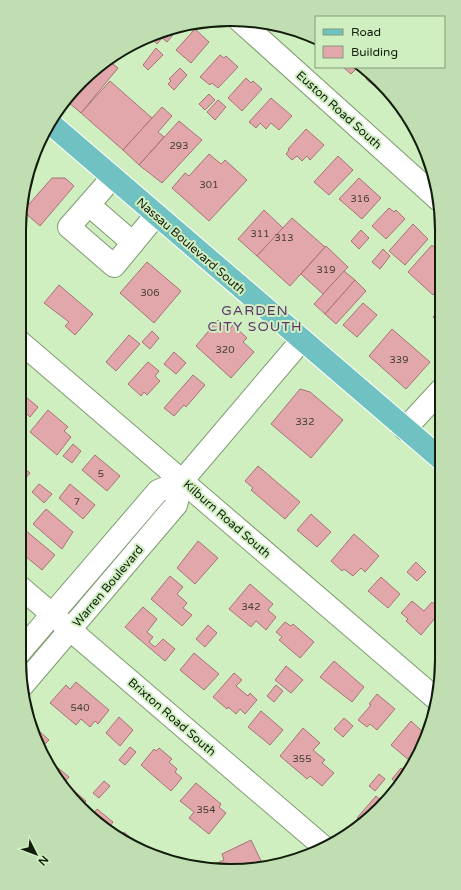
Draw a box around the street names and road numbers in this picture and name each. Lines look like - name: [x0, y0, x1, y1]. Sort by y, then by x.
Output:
- street label: Euston Road South: [293, 68, 385, 152]
- street label: Nassau Boulevard South: [134, 195, 248, 297]
- street label: Kilburn Road South: [180, 477, 274, 561]
- street label: Warren Boulevard: [70, 542, 146, 630]
- street label: Brixton Road South: [125, 675, 219, 759]

